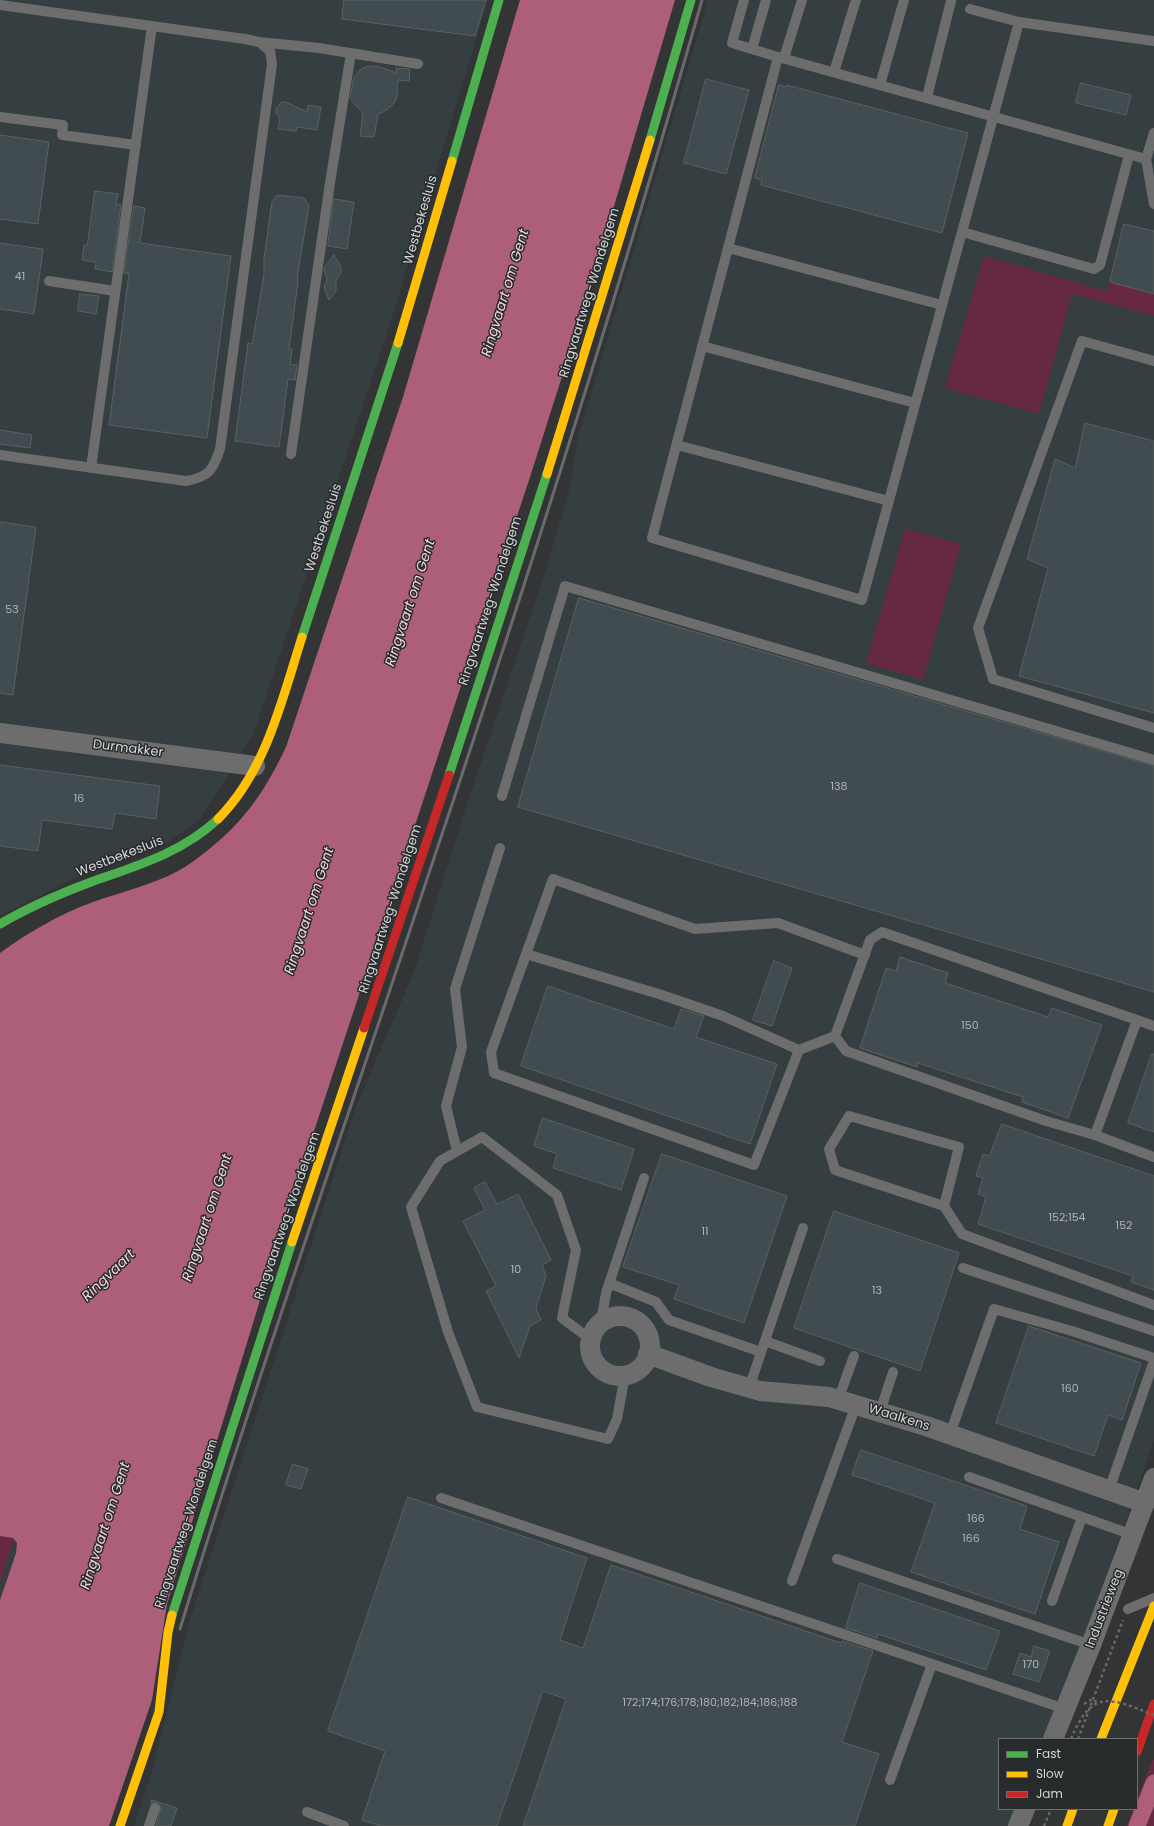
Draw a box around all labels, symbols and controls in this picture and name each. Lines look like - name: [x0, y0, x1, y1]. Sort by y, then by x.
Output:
- street label: Westbekesluis: [401, 174, 441, 266]
- street label: Ringvaartweg-Wondelgem: [557, 206, 623, 380]
- water label: Ringvaart om Gent: [479, 227, 533, 359]
- house number: 41: [15, 270, 25, 284]
- street label: Westbekesluis: [302, 482, 346, 574]
- street label: Ringvaartweg-Wondelgem: [456, 514, 526, 688]
- water label: Ringvaart om Gent: [382, 537, 440, 669]
- house number: 53: [5, 603, 19, 617]
- street label: Durmakker: [92, 737, 164, 761]
- house number: 138: [831, 780, 847, 794]
- house number: 16: [74, 792, 84, 806]
- street label: Ringvaartweg-Wondelgem: [356, 822, 426, 996]
- street label: Westbekesluis: [74, 833, 166, 881]
- water label: Ringvaart om Gent: [281, 845, 339, 977]
- house number: 150: [961, 1019, 979, 1033]
- street label: Ringvaartweg-Wondelgem: [252, 1130, 324, 1302]
- water label: Ringvaart om Gent: [179, 1152, 237, 1284]
- house number: 152;154: [1048, 1211, 1086, 1225]
- house number: 152: [1116, 1219, 1132, 1233]
- house number: 11: [701, 1225, 709, 1239]
- water label: Ringvaart: [79, 1247, 139, 1305]
- house number: 10: [511, 1263, 521, 1277]
- house number: 13: [872, 1284, 882, 1298]
- house number: 160: [1061, 1382, 1079, 1396]
- street label: Waalkens: [866, 1401, 932, 1435]
- street label: Ringvaartweg-Wondelgem: [152, 1437, 222, 1611]
- water label: Ringvaart om Gent: [77, 1460, 135, 1592]
- house number: 166: [967, 1512, 985, 1526]
- house number: 166: [962, 1532, 980, 1546]
- street label: Industrieweg: [1083, 1567, 1127, 1651]
- house number: 170: [1023, 1658, 1039, 1672]
- house number: 172;174;176;178;180;182;184;186;188: [623, 1696, 797, 1710]
- legend: [998, 1738, 1138, 1810]
- text: Fast: [1036, 1745, 1061, 1762]
- text: Slow: [1036, 1765, 1064, 1782]
- text: Jam: [1036, 1785, 1063, 1802]

